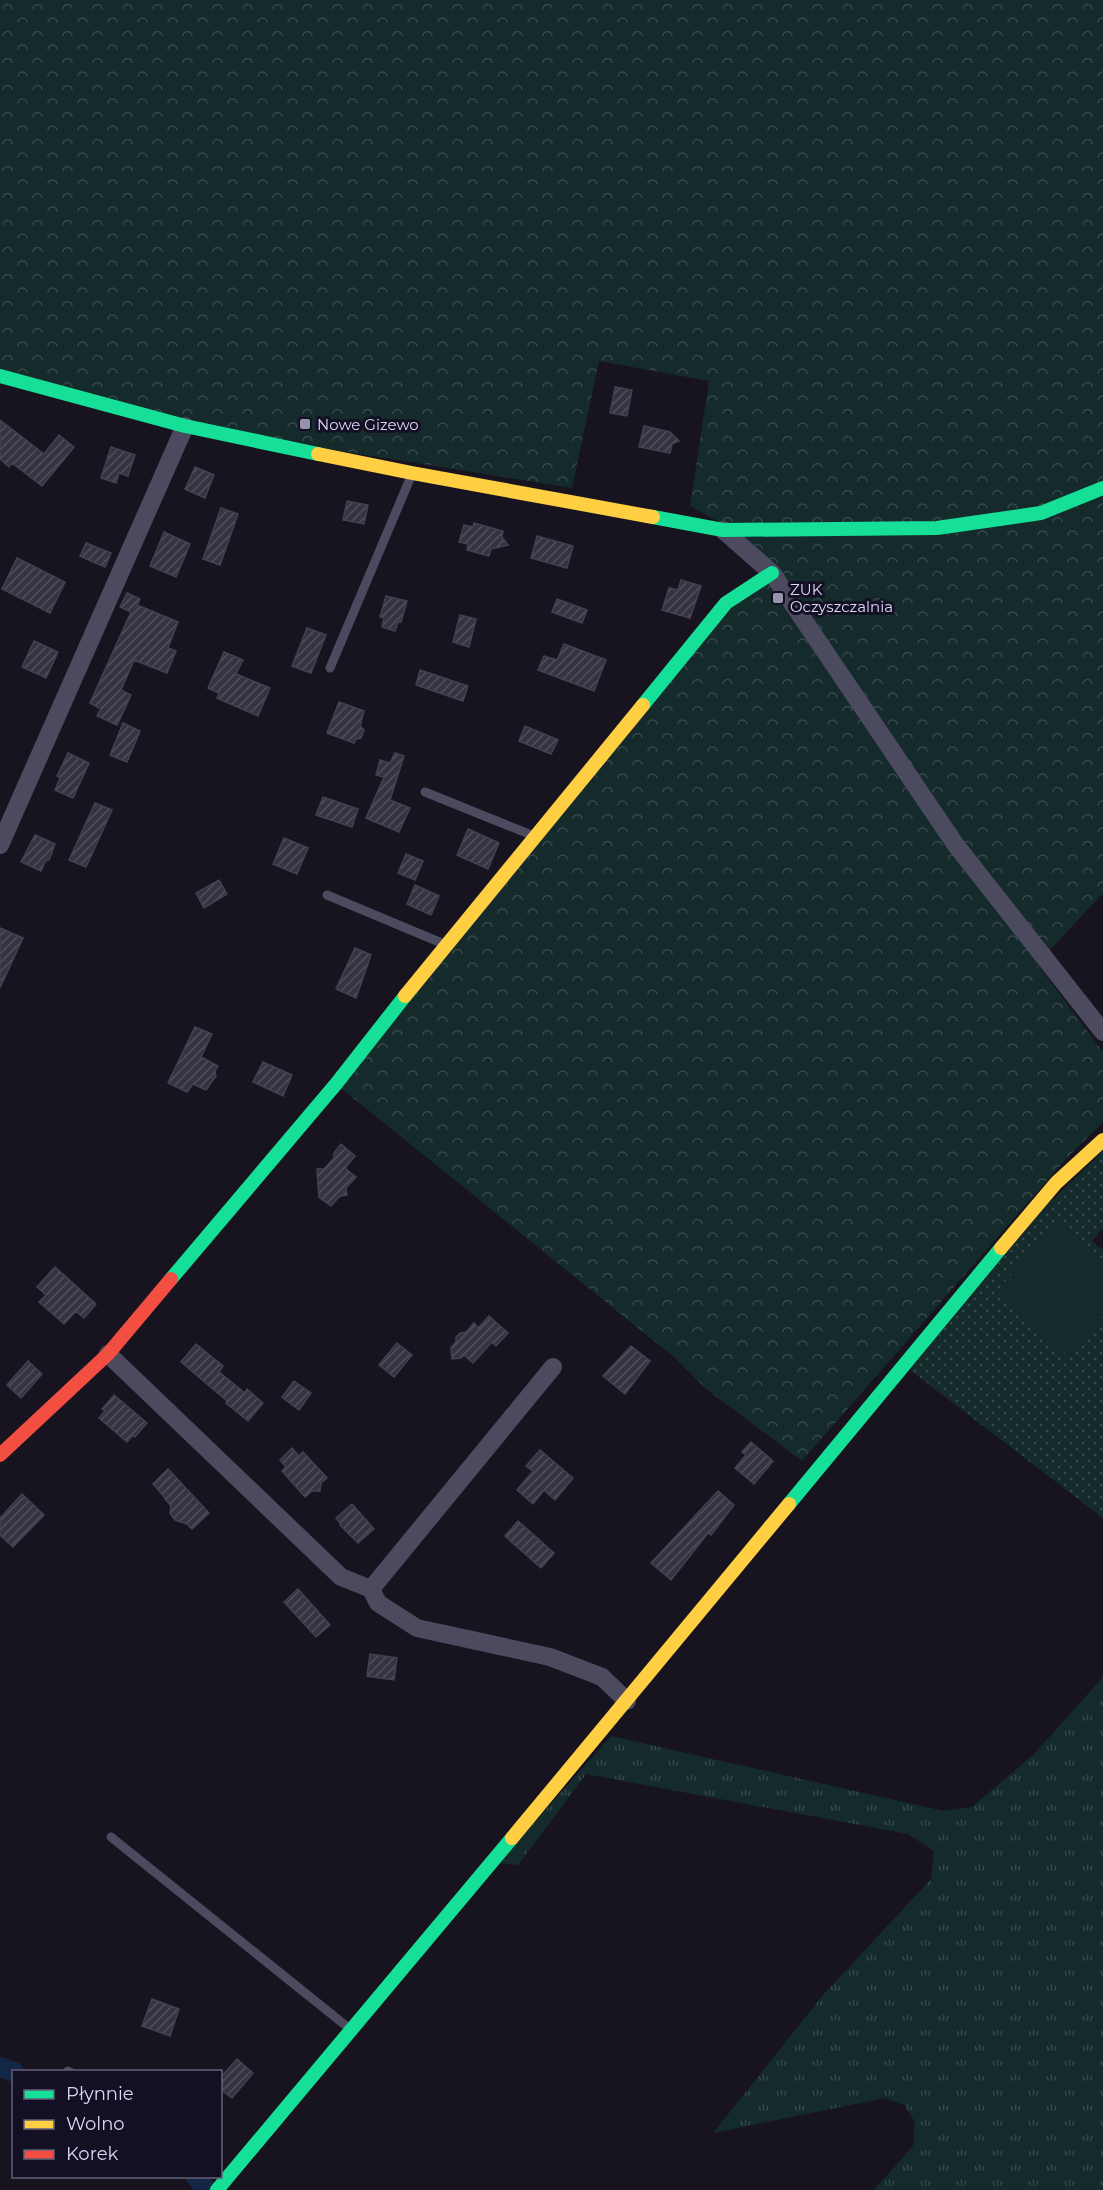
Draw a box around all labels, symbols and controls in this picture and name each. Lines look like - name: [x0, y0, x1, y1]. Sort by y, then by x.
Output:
- place label: Nowe Gizewo: [317, 415, 419, 434]
- marker: Nowe Gizewo: [298, 417, 312, 431]
- place label: ZUK Oczyszczalnia: [790, 580, 893, 616]
- marker: ZUK Oczyszczalnia: [771, 591, 785, 605]
- legend: [12, 2070, 222, 2178]
- text: Płynnie: [66, 2083, 134, 2105]
- text: Wolno: [66, 2113, 125, 2135]
- text: Korek: [66, 2143, 119, 2165]

